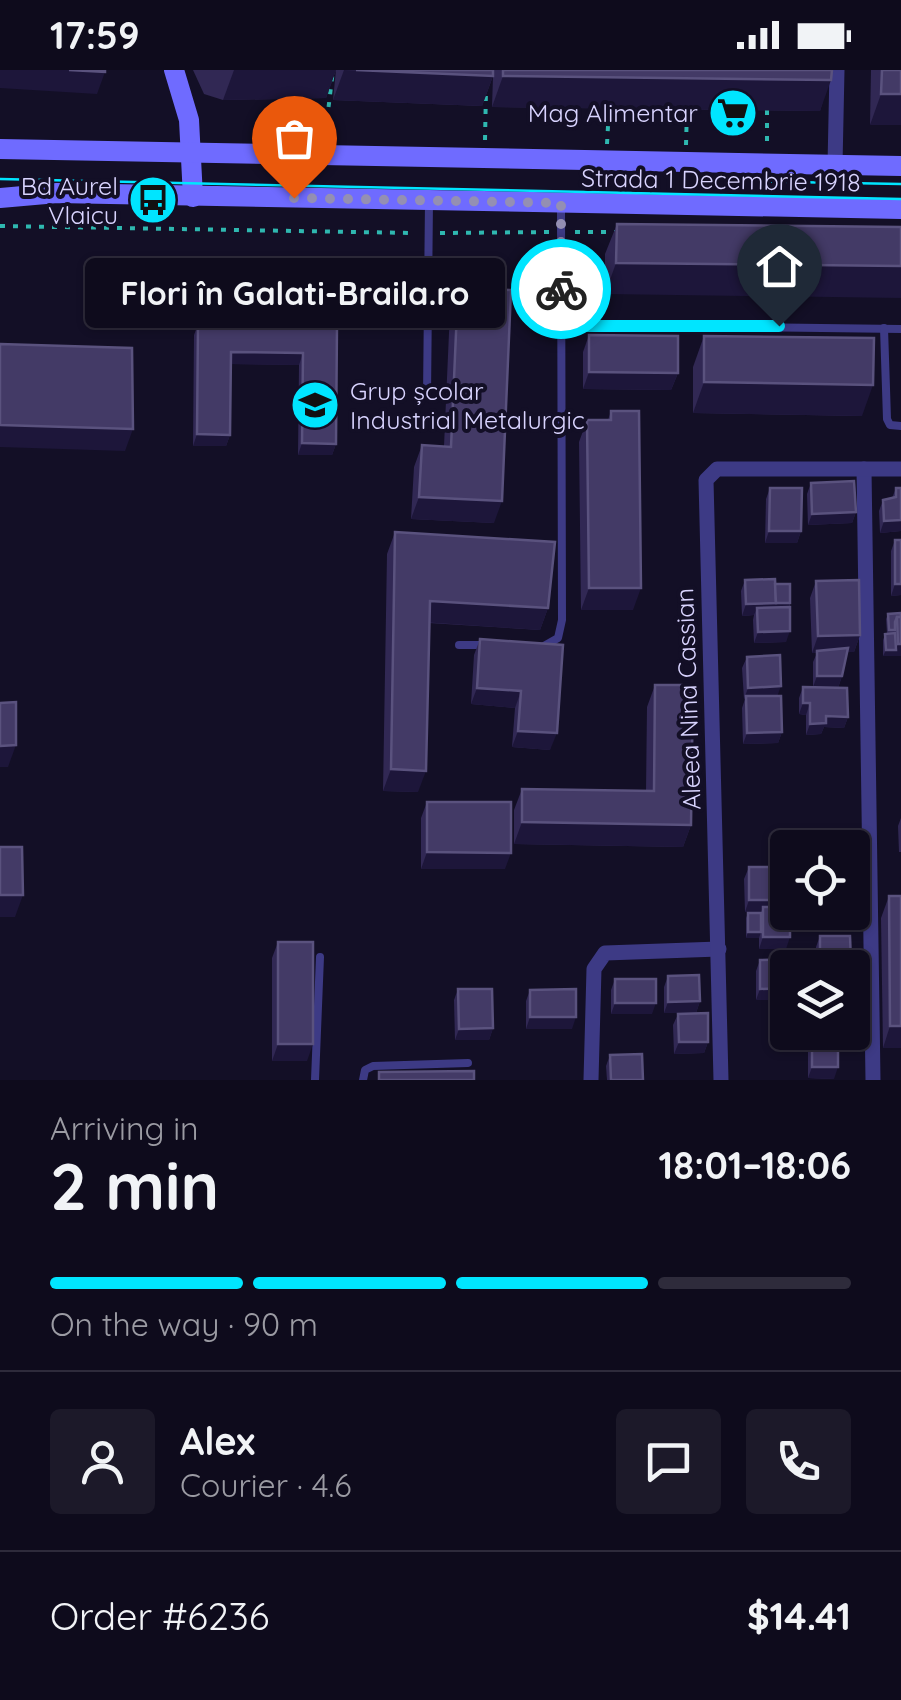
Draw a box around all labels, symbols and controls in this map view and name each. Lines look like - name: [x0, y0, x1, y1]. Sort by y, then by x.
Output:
- text: 17:59: [50, 11, 140, 59]
- supermarket icon: Mag Alimentar: [707, 87, 759, 139]
- pin: [252, 96, 337, 199]
- place label: Mag Alimentar: [528, 97, 698, 128]
- icon: bag: [267, 111, 322, 166]
- street label: Strada 1 Decembrie 1918: [581, 162, 861, 197]
- place label: Bd Aurel Vlaicu: [21, 170, 118, 230]
- bus stop icon: Bd Aurel Vlaicu: [127, 174, 179, 226]
- pin: [737, 224, 822, 327]
- courier: [511, 239, 611, 339]
- icon: home: [752, 239, 807, 294]
- callout: Flori în Galati-Braila.ro: [84, 258, 504, 328]
- icon: bike: [534, 262, 589, 317]
- text: Flori în Galati-Braila.ro: [120, 273, 470, 313]
- place label: Grup școlar Industrial Metalurgic: [350, 375, 585, 435]
- school or university icon: Grup școlar Industrial Metalurgic: [289, 379, 341, 431]
- street label: Aleea Nina Cassian: [668, 588, 707, 810]
- map controls: [770, 830, 870, 1050]
- button: locate: [770, 830, 870, 930]
- button: layers: [770, 950, 870, 1050]
- text: Arriving in: [50, 1108, 199, 1148]
- text: 18:01–18:06: [658, 1141, 851, 1189]
- text: 2 min: [50, 1145, 219, 1226]
- text: On the way · 90 m: [50, 1304, 318, 1344]
- button: person: [50, 1409, 155, 1514]
- button: chat: [616, 1409, 721, 1514]
- button: phone: [746, 1409, 851, 1514]
- text: Alex: [180, 1417, 255, 1465]
- text: Courier · 4.6: [180, 1465, 352, 1505]
- text: Order #6236: [50, 1592, 269, 1640]
- text: $14.41: [747, 1592, 851, 1640]

